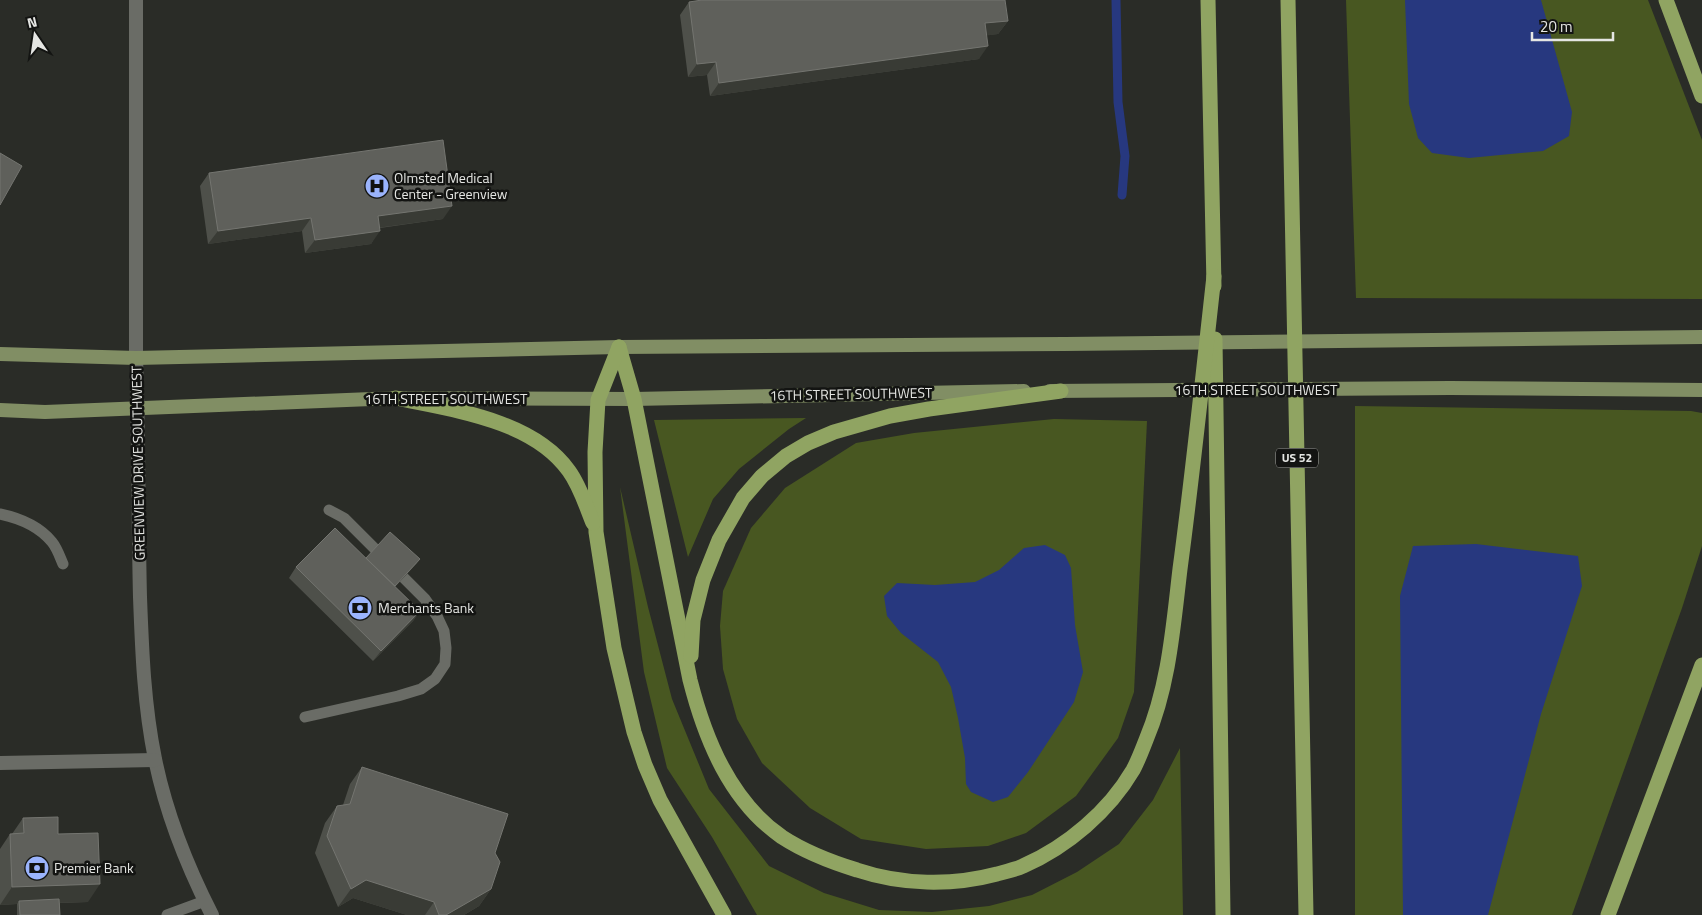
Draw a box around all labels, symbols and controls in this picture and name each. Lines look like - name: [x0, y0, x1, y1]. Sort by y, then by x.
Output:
- north arrow: [10, 10, 60, 60]
- scale bar: [1532, 10, 1613, 42]
- text: N: [25, 11, 39, 33]
- text: 20 m: [1540, 15, 1573, 38]
- place label: Olmsted Medical Center - Greenview: [394, 167, 508, 204]
- hospital icon: Olmsted Medical Center - Greenview: [364, 173, 390, 199]
- street label: GREENVIEW DRIVE SOUTHWEST: [125, 365, 150, 561]
- street label: 16TH STREET SOUTHWEST: [1175, 379, 1338, 400]
- street label: 16TH STREET SOUTHWEST: [769, 382, 933, 405]
- street label: 16TH STREET SOUTHWEST: [365, 388, 528, 409]
- road number: US 52: [1276, 448, 1318, 468]
- bank icon: Merchants Bank: [347, 595, 373, 621]
- place label: Merchants Bank: [378, 597, 474, 618]
- bank icon: Premier Bank: [24, 855, 50, 881]
- place label: Premier Bank: [54, 857, 134, 878]

